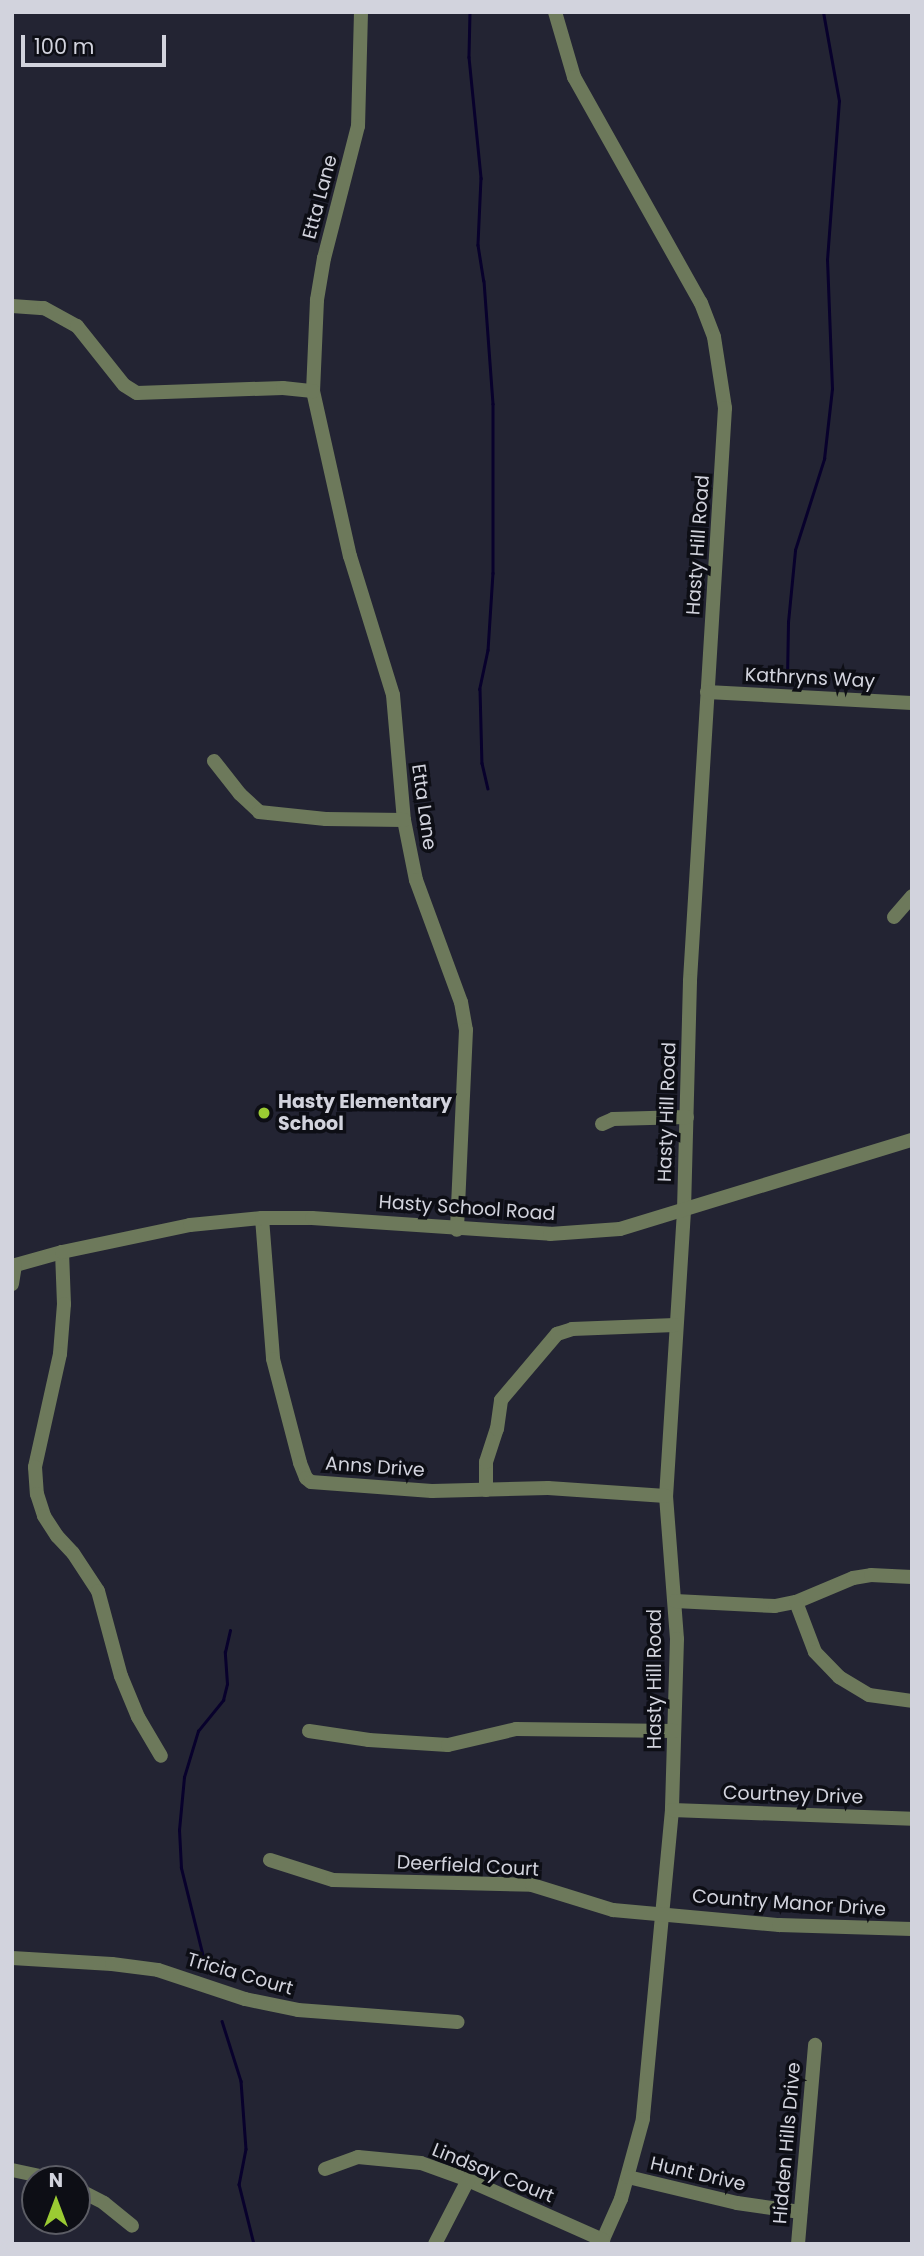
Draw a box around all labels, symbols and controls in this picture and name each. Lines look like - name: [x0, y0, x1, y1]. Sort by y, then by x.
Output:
- scale bar: [24, 21, 170, 65]
- text: 100 m: [34, 32, 94, 61]
- street label: Etta Lane: [298, 152, 342, 242]
- street label: Hasty Hill Road: [682, 474, 714, 616]
- street label: Kathryns Way: [744, 663, 876, 693]
- street label: Etta Lane: [407, 763, 441, 851]
- street label: Hasty Hill Road: [653, 1042, 681, 1182]
- place label: Hasty Elementary School: [278, 1091, 452, 1135]
- marker: Hasty Elementary School: [256, 1105, 272, 1121]
- street label: Hasty School Road: [378, 1190, 556, 1226]
- street label: Anns Drive: [324, 1452, 426, 1482]
- street label: Hasty Hill Road: [644, 1609, 666, 1749]
- street label: Courtney Drive: [722, 1781, 864, 1809]
- street label: Deerfield Court: [396, 1851, 540, 1881]
- street label: Country Manor Drive: [691, 1885, 887, 1921]
- street label: Tricia Court: [184, 1948, 296, 2000]
- street label: Hidden Hills Drive: [769, 2061, 805, 2225]
- street label: Lindsay Court: [429, 2138, 557, 2208]
- street label: Hunt Drive: [648, 2152, 748, 2196]
- north arrow: [21, 2165, 91, 2235]
- text: N: [49, 2167, 63, 2194]

